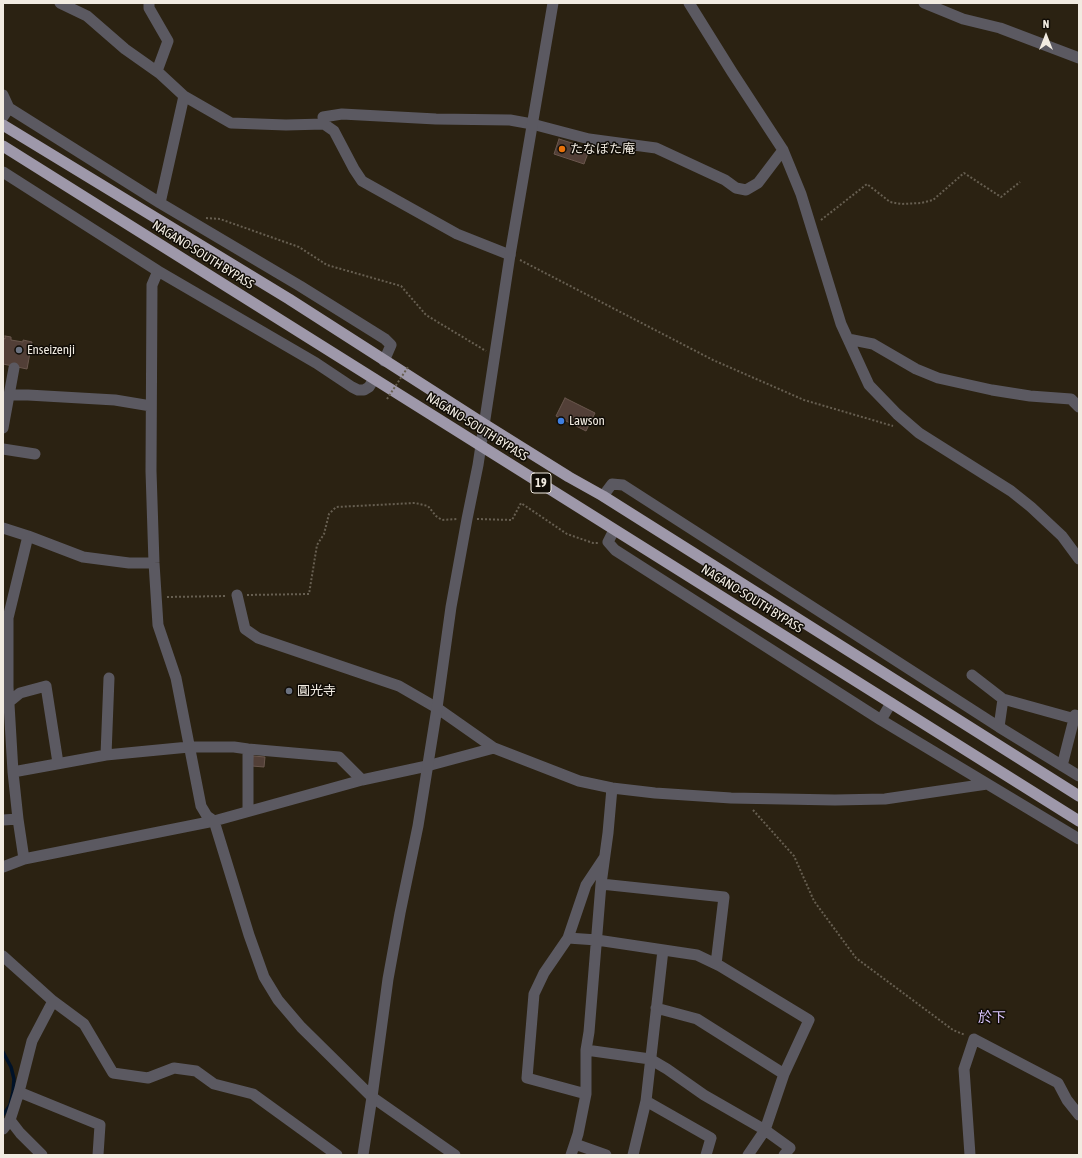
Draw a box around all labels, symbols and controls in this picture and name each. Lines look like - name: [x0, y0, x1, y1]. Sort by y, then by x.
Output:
- north arrow: [1026, 16, 1066, 56]
- text: N: [1043, 18, 1049, 30]
- place label: たなぼた庵: [570, 141, 635, 157]
- marker: たなぼた庵: [557, 144, 567, 154]
- street label: NAGANO-SOUTH BYPASS: [149, 217, 257, 293]
- place label: Enseizenji: [27, 342, 75, 358]
- marker: Enseizenji: [14, 345, 24, 355]
- street label: NAGANO-SOUTH BYPASS: [423, 389, 531, 465]
- place label: Lawson: [569, 413, 605, 429]
- marker: Lawson: [556, 416, 566, 426]
- road number: 19: [531, 473, 551, 493]
- street label: NAGANO-SOUTH BYPASS: [698, 561, 806, 637]
- place label: 圓光寺: [297, 683, 336, 699]
- marker: 圓光寺: [284, 686, 294, 696]
- district label: 於下: [978, 1010, 1006, 1026]

